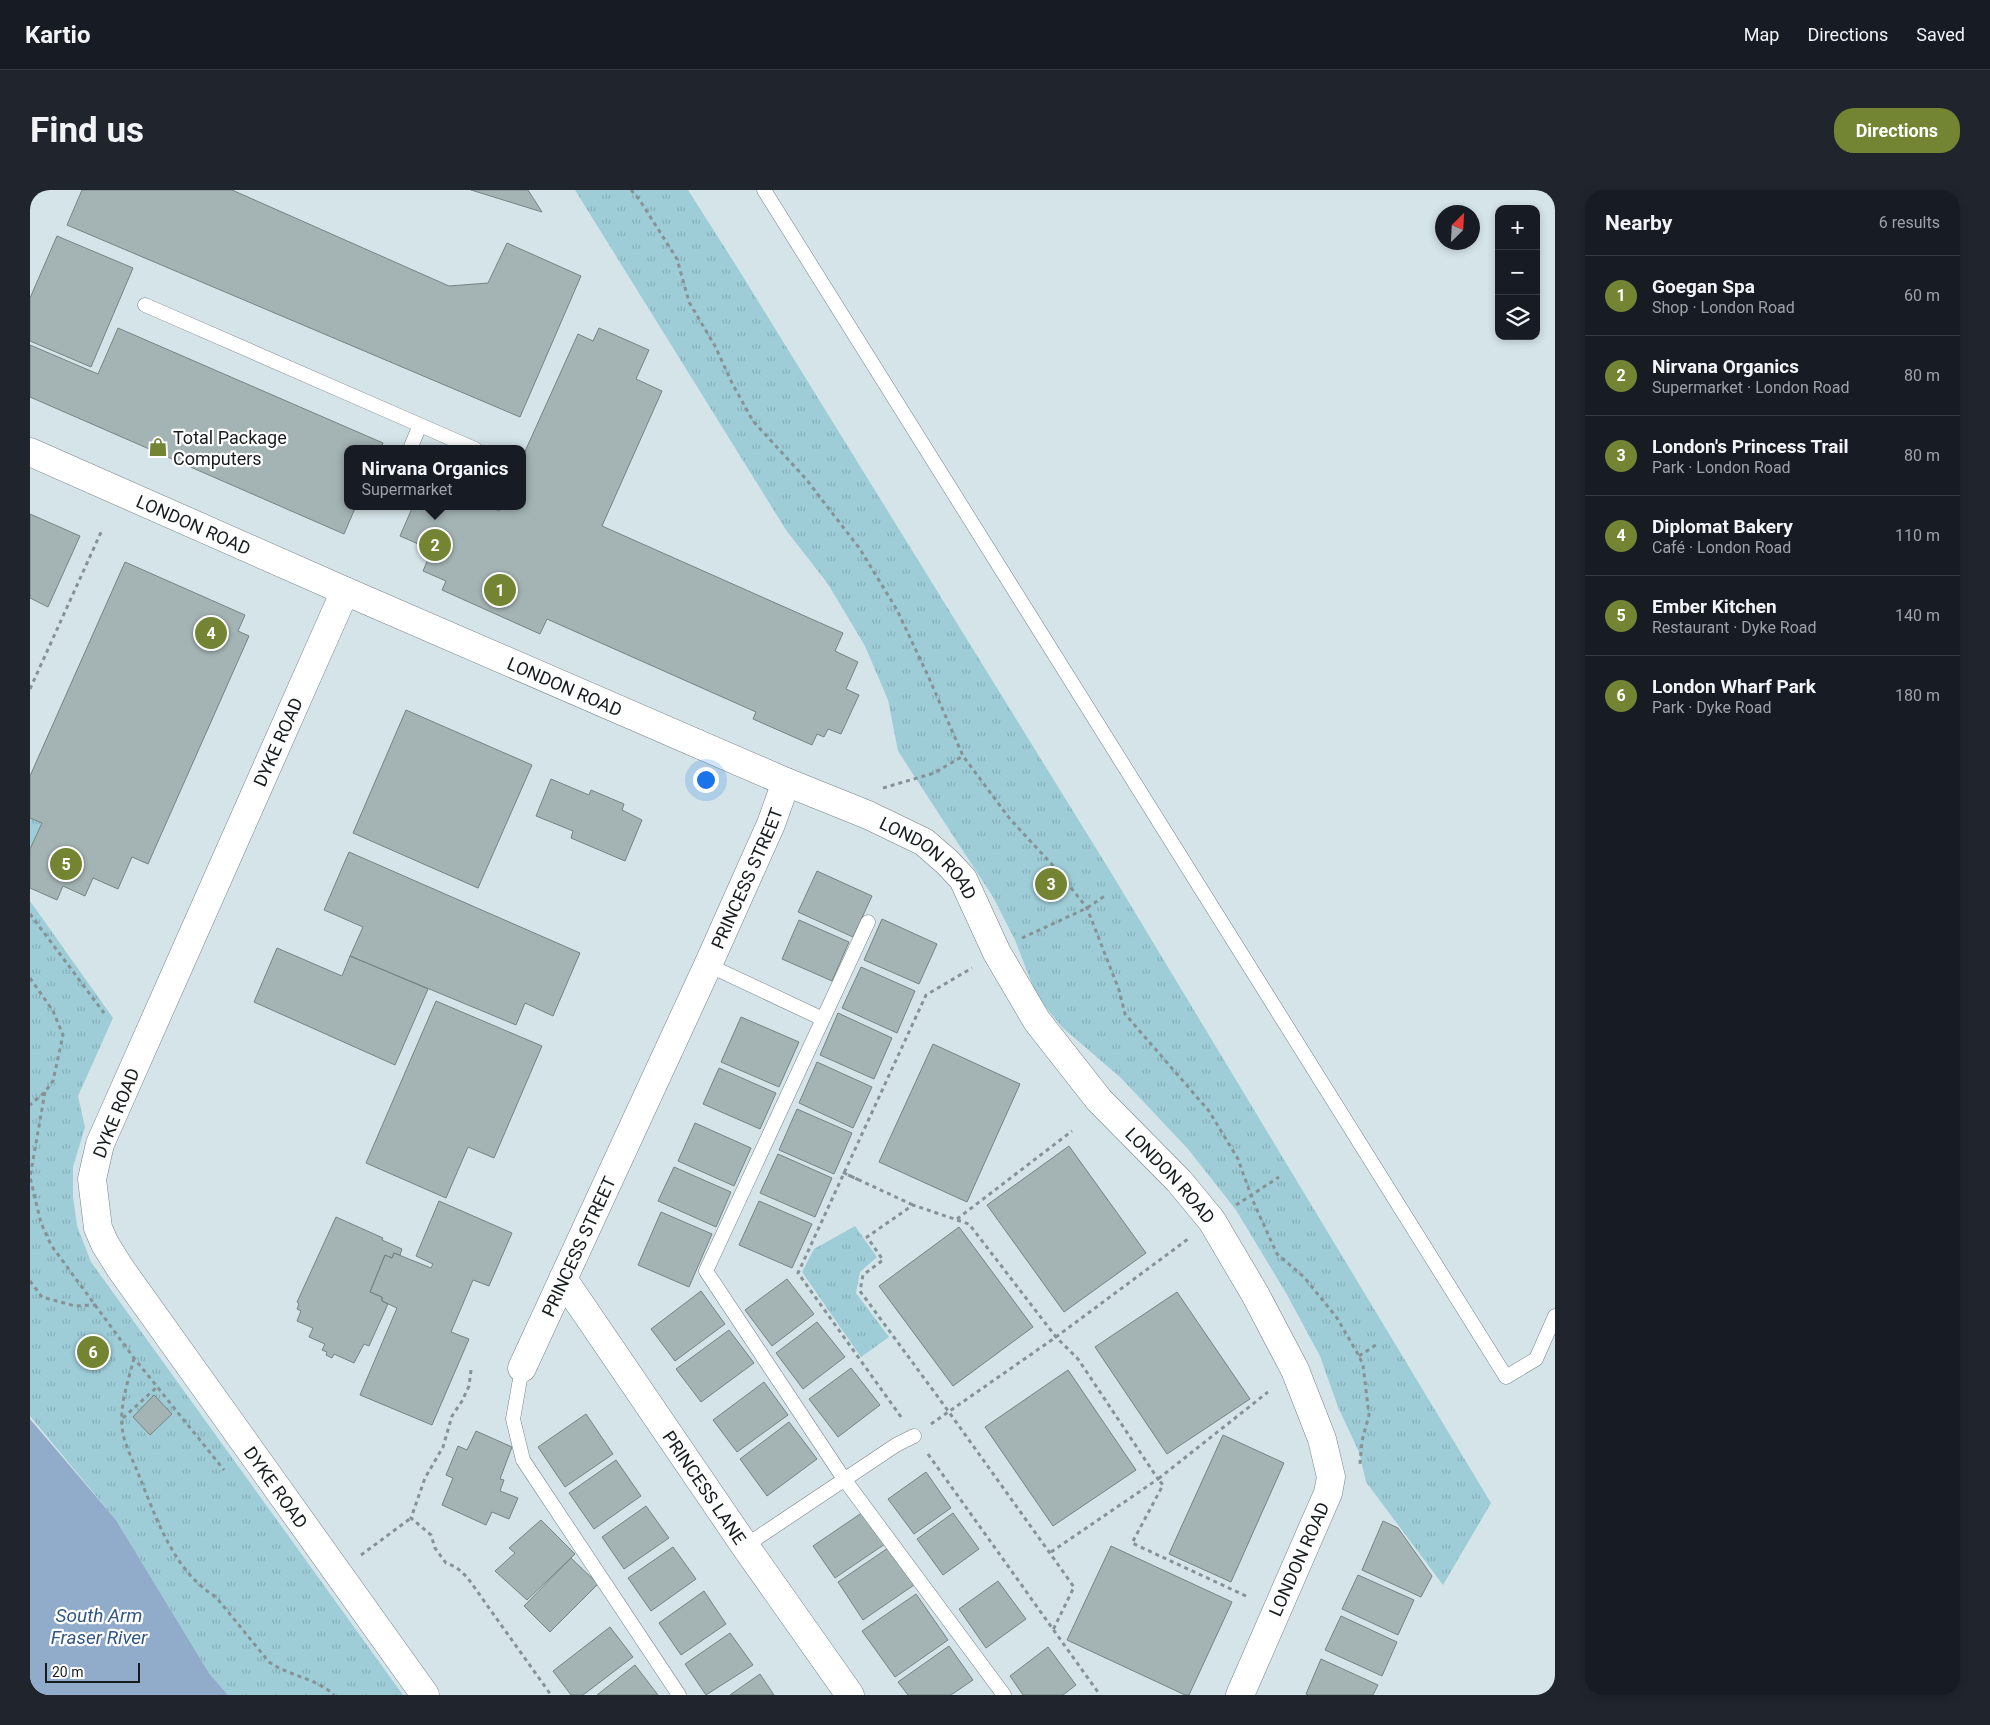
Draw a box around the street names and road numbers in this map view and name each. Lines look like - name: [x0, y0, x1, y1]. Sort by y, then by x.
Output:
- street label: LONDON ROAD: [133, 490, 254, 559]
- street label: LONDON ROAD: [504, 652, 625, 720]
- street label: DYKE ROAD: [249, 694, 307, 790]
- street label: PRINCESS STREET: [706, 805, 787, 952]
- street label: LONDON ROAD: [876, 812, 981, 903]
- street label: DYKE ROAD: [88, 1065, 144, 1161]
- street label: LONDON ROAD: [1121, 1123, 1220, 1227]
- street label: PRINCESS STREET: [537, 1173, 620, 1320]
- street label: PRINCESS LANE: [659, 1426, 751, 1548]
- street label: DYKE ROAD: [240, 1442, 313, 1532]
- street label: LONDON ROAD: [1264, 1499, 1334, 1619]

